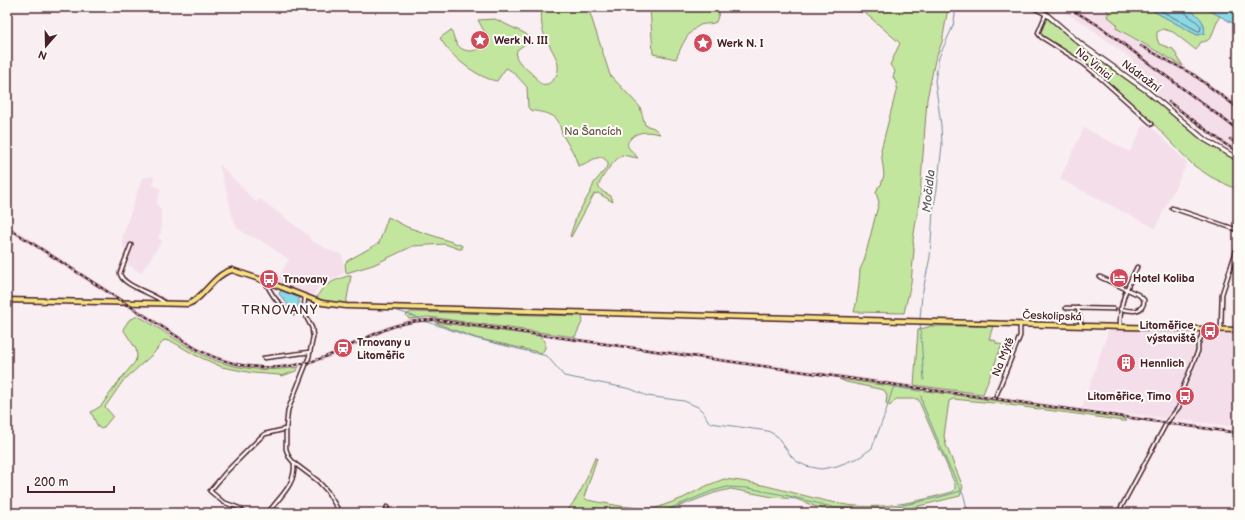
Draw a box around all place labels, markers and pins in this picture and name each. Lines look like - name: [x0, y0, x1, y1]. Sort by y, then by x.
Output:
- place icon: Werk N. III: [469, 29, 491, 51]
- place icon: Werk N. I: [692, 32, 714, 54]
- place label: Werk N. III: [494, 34, 548, 47]
- place label: Werk N. I: [717, 37, 764, 50]
- hotel icon: Hotel Koliba: [1108, 267, 1130, 289]
- bus stop icon: Trnovany: [258, 268, 280, 290]
- place label: Hotel Koliba: [1133, 272, 1195, 285]
- place label: Trnovany: [283, 273, 328, 286]
- place label: Litoměřice, výstaviště: [1139, 319, 1197, 345]
- bus stop icon: Litoměřice, výstaviště: [1199, 320, 1221, 342]
- place label: Trnovany u Litoměřic: [357, 336, 410, 362]
- station icon: Trnovany u Litoměřic: [332, 337, 354, 359]
- building icon: Hennlich: [1115, 352, 1137, 374]
- place label: Hennlich: [1140, 357, 1184, 370]
- bus stop icon: Litoměřice, Timo: [1174, 385, 1196, 407]
- place label: Litoměřice, Timo: [1087, 390, 1171, 403]

